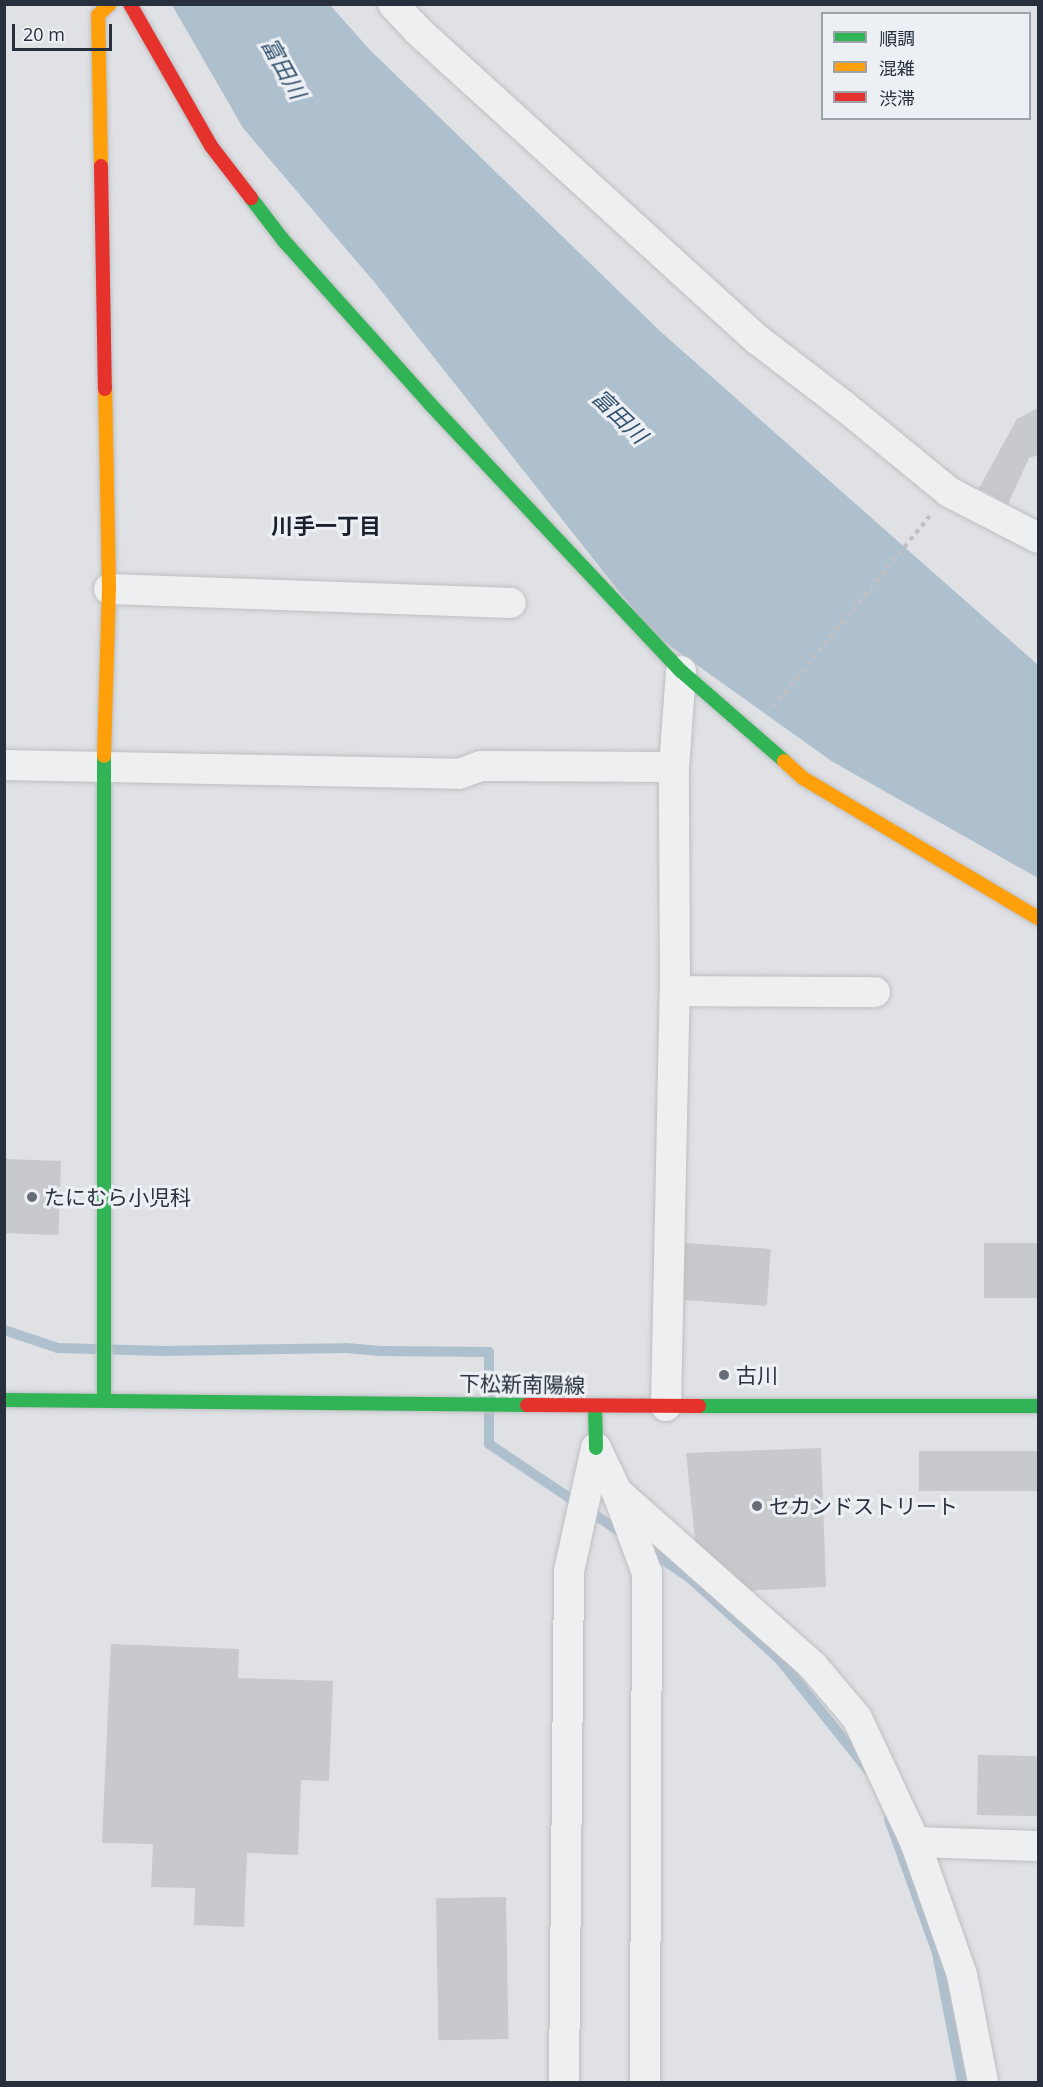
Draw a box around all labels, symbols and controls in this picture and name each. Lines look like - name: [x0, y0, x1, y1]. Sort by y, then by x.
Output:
- scale bar: [15, 12, 116, 50]
- legend: [821, 12, 1031, 120]
- text: 20 m: [23, 22, 65, 46]
- text: 順調: [879, 26, 915, 50]
- water label: 富田川: [256, 33, 312, 103]
- text: 混雑: [879, 56, 915, 80]
- text: 渋滞: [879, 86, 915, 110]
- water label: 富田川: [587, 384, 653, 448]
- district label: 川手一丁目: [271, 513, 381, 539]
- place label: たにむら小児科: [44, 1184, 191, 1210]
- marker: たにむら小児科: [25, 1190, 39, 1204]
- place label: 古川: [736, 1362, 778, 1388]
- marker: 古川: [717, 1368, 731, 1382]
- street label: 下松新南陽線: [459, 1370, 585, 1398]
- place label: セカンドストリート: [769, 1493, 958, 1519]
- marker: セカンドストリート: [750, 1499, 764, 1513]

